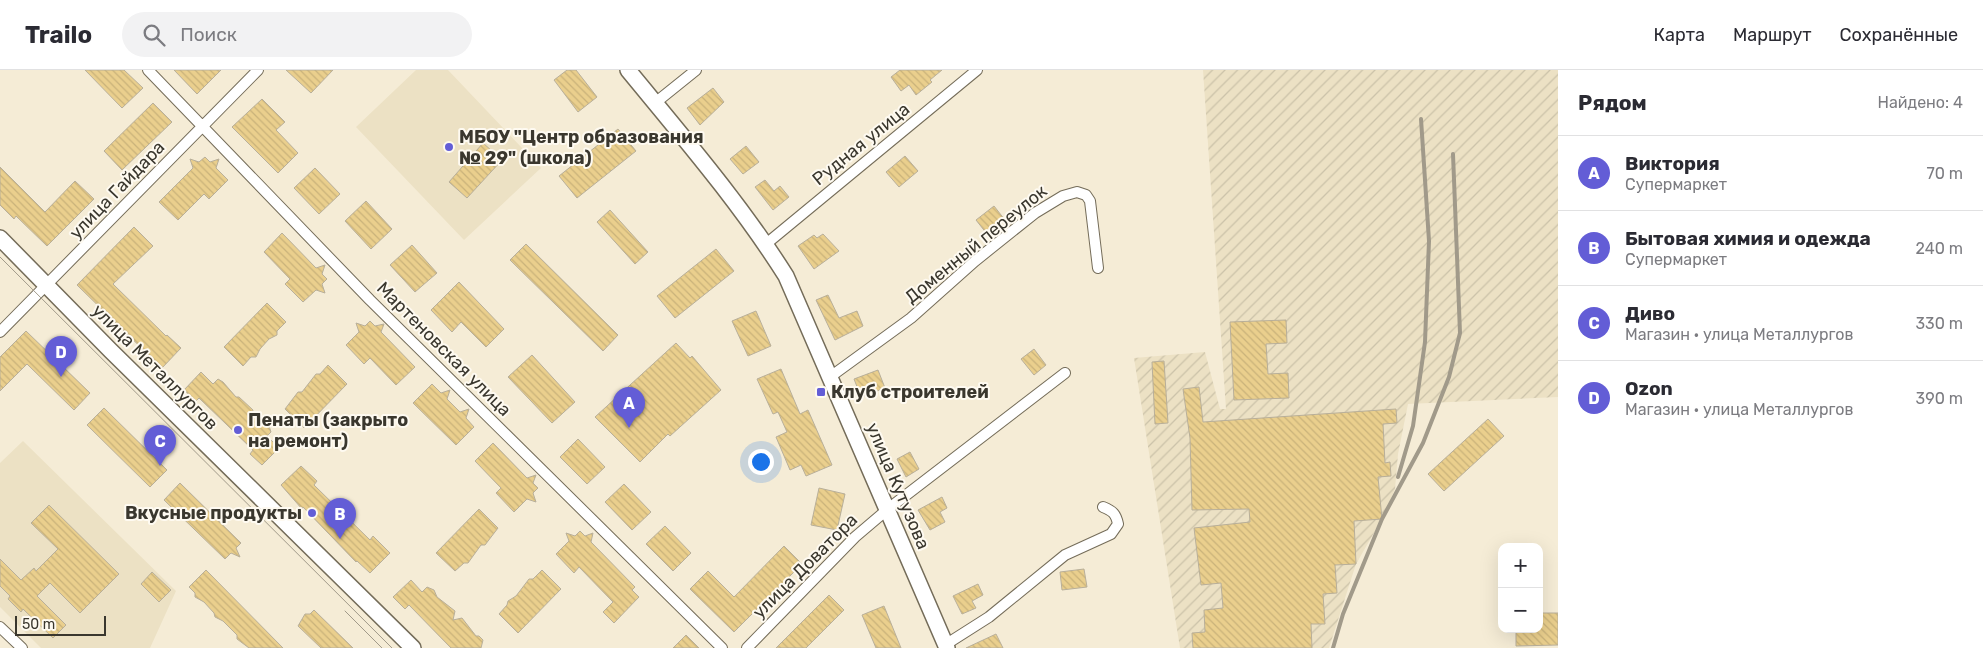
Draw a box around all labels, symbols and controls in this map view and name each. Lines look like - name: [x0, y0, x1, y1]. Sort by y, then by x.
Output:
- search box: [122, 12, 472, 57]
- text: Trailo: [25, 21, 92, 49]
- icon: search: [140, 21, 168, 49]
- text: Поиск: [180, 23, 237, 46]
- text: Карта: [1654, 24, 1705, 46]
- text: Маршрут: [1733, 24, 1812, 46]
- text: Сохранённые: [1840, 24, 1958, 46]
- text: Рядом: [1578, 90, 1647, 115]
- text: Найдено: 4: [1878, 93, 1963, 112]
- street label: Рудная улица: [808, 98, 914, 190]
- place label: МБОУ "Центр образования № 29" (школа): [459, 126, 704, 169]
- street label: улица Гайдара: [65, 136, 169, 244]
- marker: МБОУ "Центр образования № 29" (школа): [443, 141, 455, 153]
- text: Виктория: [1625, 152, 1720, 175]
- text: A: [1588, 164, 1600, 183]
- text: 70 m: [1926, 164, 1963, 183]
- text: Супермаркет: [1625, 175, 1727, 194]
- street label: Доменный переулок: [901, 180, 1052, 308]
- text: Бытовая химия и одежда: [1625, 227, 1871, 250]
- text: B: [1588, 239, 1600, 258]
- text: 240 m: [1916, 239, 1963, 258]
- text: Супермаркет: [1625, 250, 1727, 269]
- street label: Мартеновская улица: [372, 277, 516, 421]
- street label: улица Металлургов: [87, 299, 223, 435]
- text: Диво: [1625, 302, 1675, 325]
- text: C: [1588, 314, 1600, 333]
- text: 330 m: [1915, 314, 1963, 333]
- text: Магазин · улица Металлургов: [1625, 325, 1853, 344]
- pin: D: [45, 336, 77, 377]
- text: Ozon: [1625, 377, 1673, 400]
- place label: Клуб строителей: [831, 381, 989, 403]
- marker: Клуб строителей: [815, 386, 827, 398]
- pin: A: [613, 387, 645, 428]
- text: D: [1588, 389, 1600, 408]
- text: 390 m: [1916, 389, 1963, 408]
- text: Магазин · улица Металлургов: [1625, 400, 1853, 419]
- place label: Пенаты (закрыто на ремонт): [248, 409, 408, 452]
- street label: улица Кутузова: [861, 419, 935, 553]
- marker: Пенаты (закрыто на ремонт): [232, 424, 244, 436]
- pin: C: [144, 425, 176, 466]
- your location: [748, 449, 774, 475]
- pin: B: [324, 498, 356, 539]
- place label: Вкусные продукты: [125, 502, 302, 524]
- marker: Вкусные продукты: [306, 507, 318, 519]
- street label: улица Доватора: [748, 509, 862, 623]
- map controls: [1498, 543, 1543, 633]
- button: +: [1498, 543, 1543, 588]
- button: −: [1498, 588, 1543, 633]
- scale bar: [15, 613, 106, 636]
- text: 50 m: [22, 616, 55, 633]

